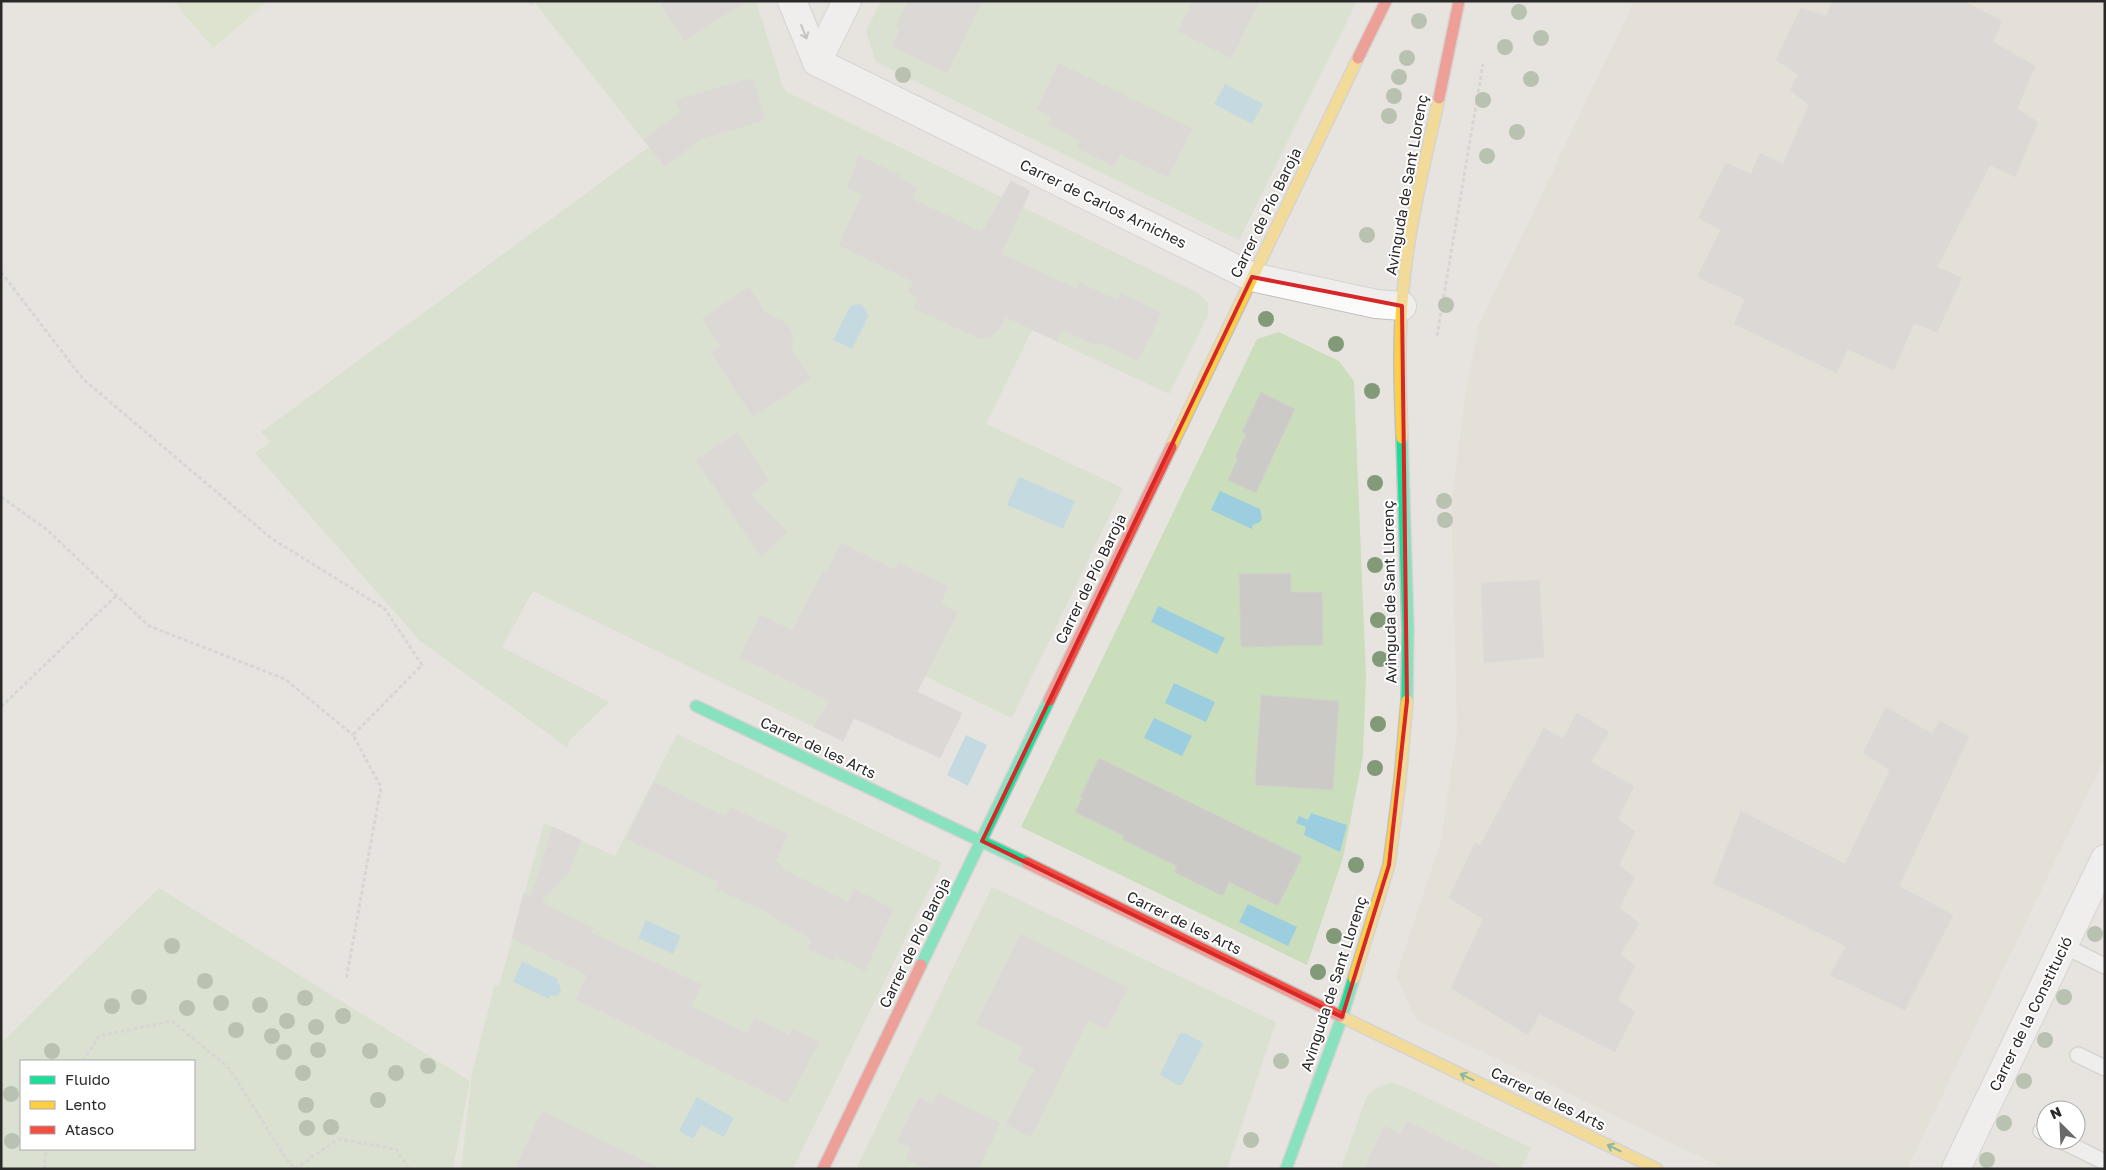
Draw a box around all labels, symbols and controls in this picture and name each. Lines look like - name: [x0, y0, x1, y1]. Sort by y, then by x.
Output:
- one-way arrow: [800, 24, 809, 39]
- street label: Avinguda de Sant Llorenç: [1381, 93, 1431, 276]
- street label: Carrer de Pío Baroja: [1226, 145, 1304, 281]
- street label: Carrer de Carlos Arniches: [1017, 155, 1190, 251]
- street label: Avinguda de Sant Llorenç: [1378, 500, 1400, 684]
- street label: Carrer de Pío Baroja: [1051, 511, 1129, 647]
- street label: Carrer de les Arts: [758, 712, 879, 782]
- street label: Carrer de Pío Baroja: [875, 875, 953, 1011]
- street label: Carrer de les Arts: [1124, 887, 1245, 958]
- street label: Avinguda de Sant Llorenç: [1296, 894, 1370, 1073]
- street label: Carrer de la Constitució: [1985, 933, 2075, 1094]
- legend: [20, 1060, 195, 1150]
- street label: Carrer de les Arts: [1488, 1063, 1609, 1134]
- text: Fluido: [65, 1070, 110, 1088]
- one-way arrow: [1460, 1072, 1475, 1081]
- text: Lento: [65, 1095, 106, 1113]
- north arrow: [2036, 1100, 2086, 1150]
- text: N: [2047, 1103, 2064, 1123]
- text: Atasco: [65, 1120, 114, 1138]
- one-way arrow: [1606, 1142, 1621, 1152]

